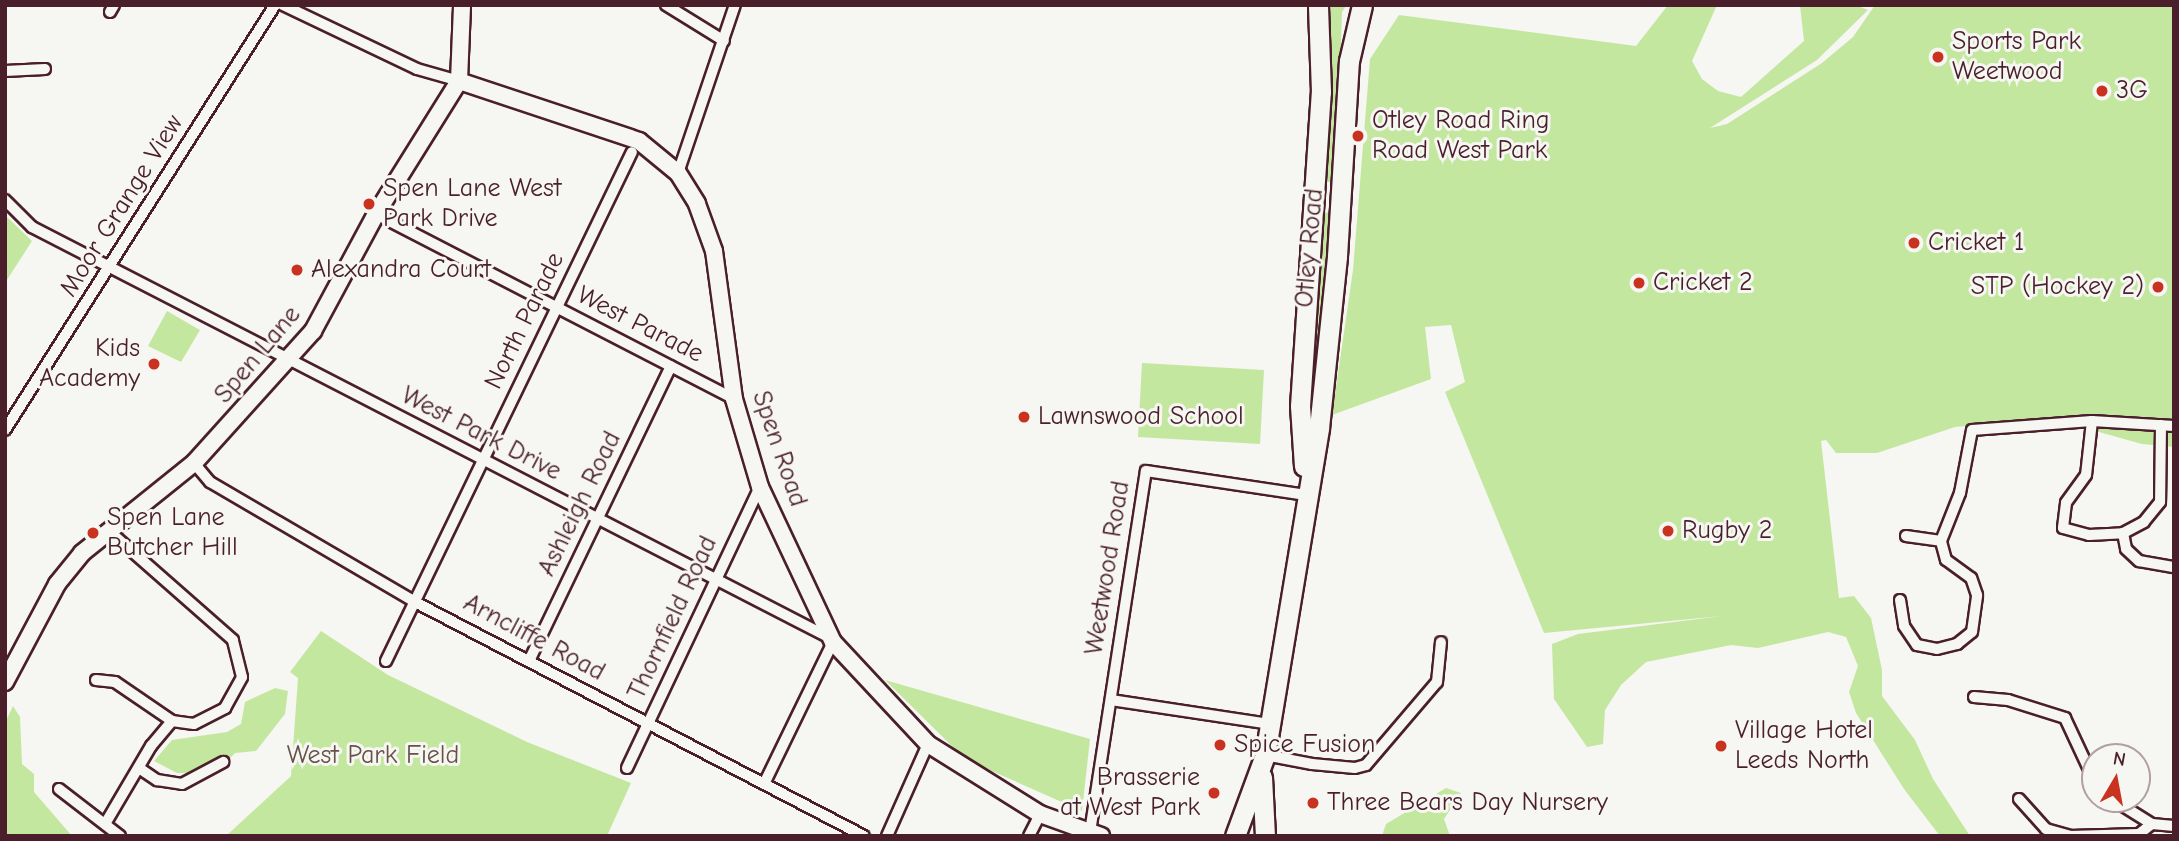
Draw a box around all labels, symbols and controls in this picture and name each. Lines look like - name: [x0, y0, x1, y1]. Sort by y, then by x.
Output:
- place label: Sports Park Weetwood: [1952, 26, 2081, 88]
- marker: Sports Park Weetwood: [1930, 49, 1946, 65]
- place label: 3G: [2116, 75, 2148, 107]
- marker: 3G: [2094, 83, 2110, 99]
- place label: Otley Road Ring Road West Park: [1372, 105, 1550, 166]
- street label: Moor Grange View: [54, 109, 190, 303]
- marker: Otley Road Ring Road West Park: [1350, 128, 1366, 144]
- place label: Spen Lane West Park Drive: [383, 173, 561, 234]
- street label: Otley Road: [1289, 187, 1331, 309]
- marker: Spen Lane West Park Drive: [361, 196, 377, 212]
- place label: Cricket 1: [1928, 227, 2024, 259]
- marker: Cricket 1: [1906, 235, 1922, 251]
- street label: North Parade: [479, 248, 571, 394]
- place label: Alexandra Court: [311, 254, 491, 286]
- marker: Alexandra Court: [289, 262, 305, 278]
- place label: Cricket 2: [1653, 267, 1753, 299]
- place label: STP (Hockey 2): [1971, 271, 2144, 303]
- marker: Cricket 2: [1631, 275, 1647, 291]
- marker: STP (Hockey 2): [2150, 279, 2166, 295]
- street label: West Parade: [572, 280, 708, 370]
- street label: Spen Lane: [208, 300, 308, 410]
- place label: Kids Academy: [39, 333, 140, 394]
- marker: Kids Academy: [146, 356, 162, 372]
- street label: West Park Drive: [396, 380, 566, 488]
- street label: Spen Road: [745, 387, 813, 511]
- place label: Lawnswood School: [1038, 401, 1244, 433]
- marker: Lawnswood School: [1016, 409, 1032, 425]
- street label: Ashleigh Road: [532, 427, 628, 581]
- street label: Weetwood Road: [1079, 479, 1137, 657]
- place label: Spen Lane Butcher Hill: [107, 502, 238, 564]
- place label: Rugby 2: [1682, 515, 1772, 547]
- marker: Rugby 2: [1660, 523, 1676, 539]
- marker: Spen Lane Butcher Hill: [85, 525, 101, 541]
- street label: Thornfield Road: [622, 531, 724, 705]
- street label: Arncliffe Road: [458, 588, 610, 688]
- place label: Village Hotel Leeds North: [1735, 715, 1873, 776]
- place label: Spice Fusion: [1234, 729, 1375, 761]
- marker: Spice Fusion: [1212, 737, 1228, 753]
- marker: Village Hotel Leeds North: [1713, 738, 1729, 754]
- park label: West Park Field: [287, 740, 459, 772]
- north arrow: [2081, 743, 2151, 813]
- text: N: [2111, 747, 2127, 771]
- place label: Brasserie at West Park: [1060, 762, 1200, 824]
- marker: Brasserie at West Park: [1206, 785, 1222, 801]
- place label: Three Bears Day Nursery: [1327, 787, 1608, 819]
- marker: Three Bears Day Nursery: [1305, 795, 1321, 811]

